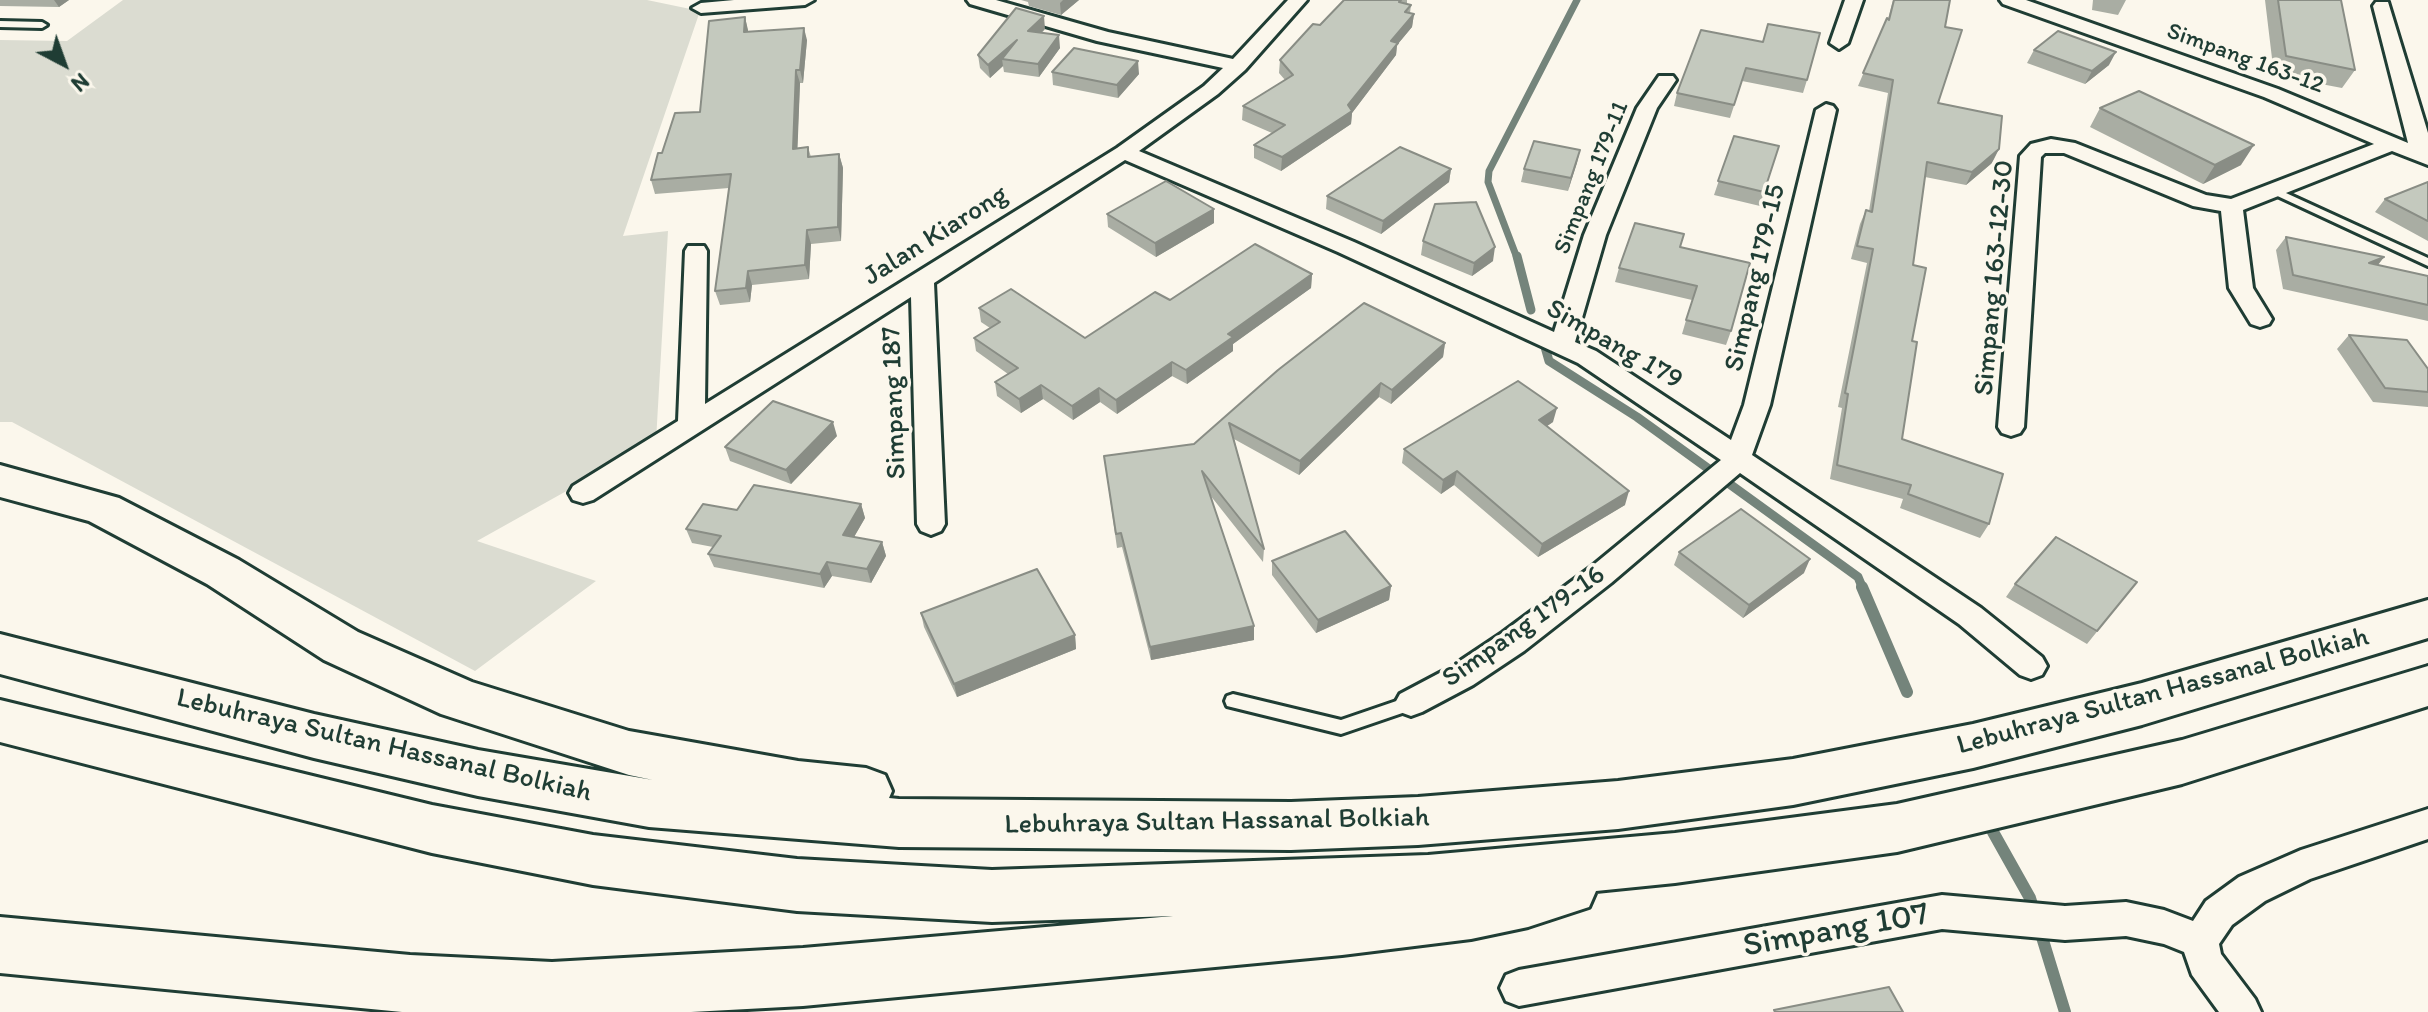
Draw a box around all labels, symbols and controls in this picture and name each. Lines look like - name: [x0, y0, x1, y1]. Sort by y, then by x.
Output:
- street label: Simpang 163-12: [2163, 17, 2327, 101]
- north arrow: [24, 24, 104, 104]
- text: N: [66, 67, 95, 98]
- street label: Simpang 179-11: [1548, 97, 1636, 259]
- street label: Simpang 163-12-30: [1968, 159, 2022, 397]
- street label: Jalan Kiarong: [858, 178, 1014, 294]
- street label: Simpang 179-15: [1718, 181, 1794, 375]
- street label: Simpang 179: [1540, 292, 1688, 398]
- street label: Simpang 187: [876, 326, 914, 480]
- street label: Simpang 179-16: [1436, 558, 1612, 696]
- street label: Lebuhraya Sultan Hassanal Bolkiah: [1953, 621, 2373, 763]
- street label: Lebuhraya Sultan Hassanal Bolkiah: [173, 682, 595, 810]
- street label: Lebuhraya Sultan Hassanal Bolkiah: [1004, 801, 1430, 843]
- street label: Simpang 107: [1740, 895, 1932, 967]

